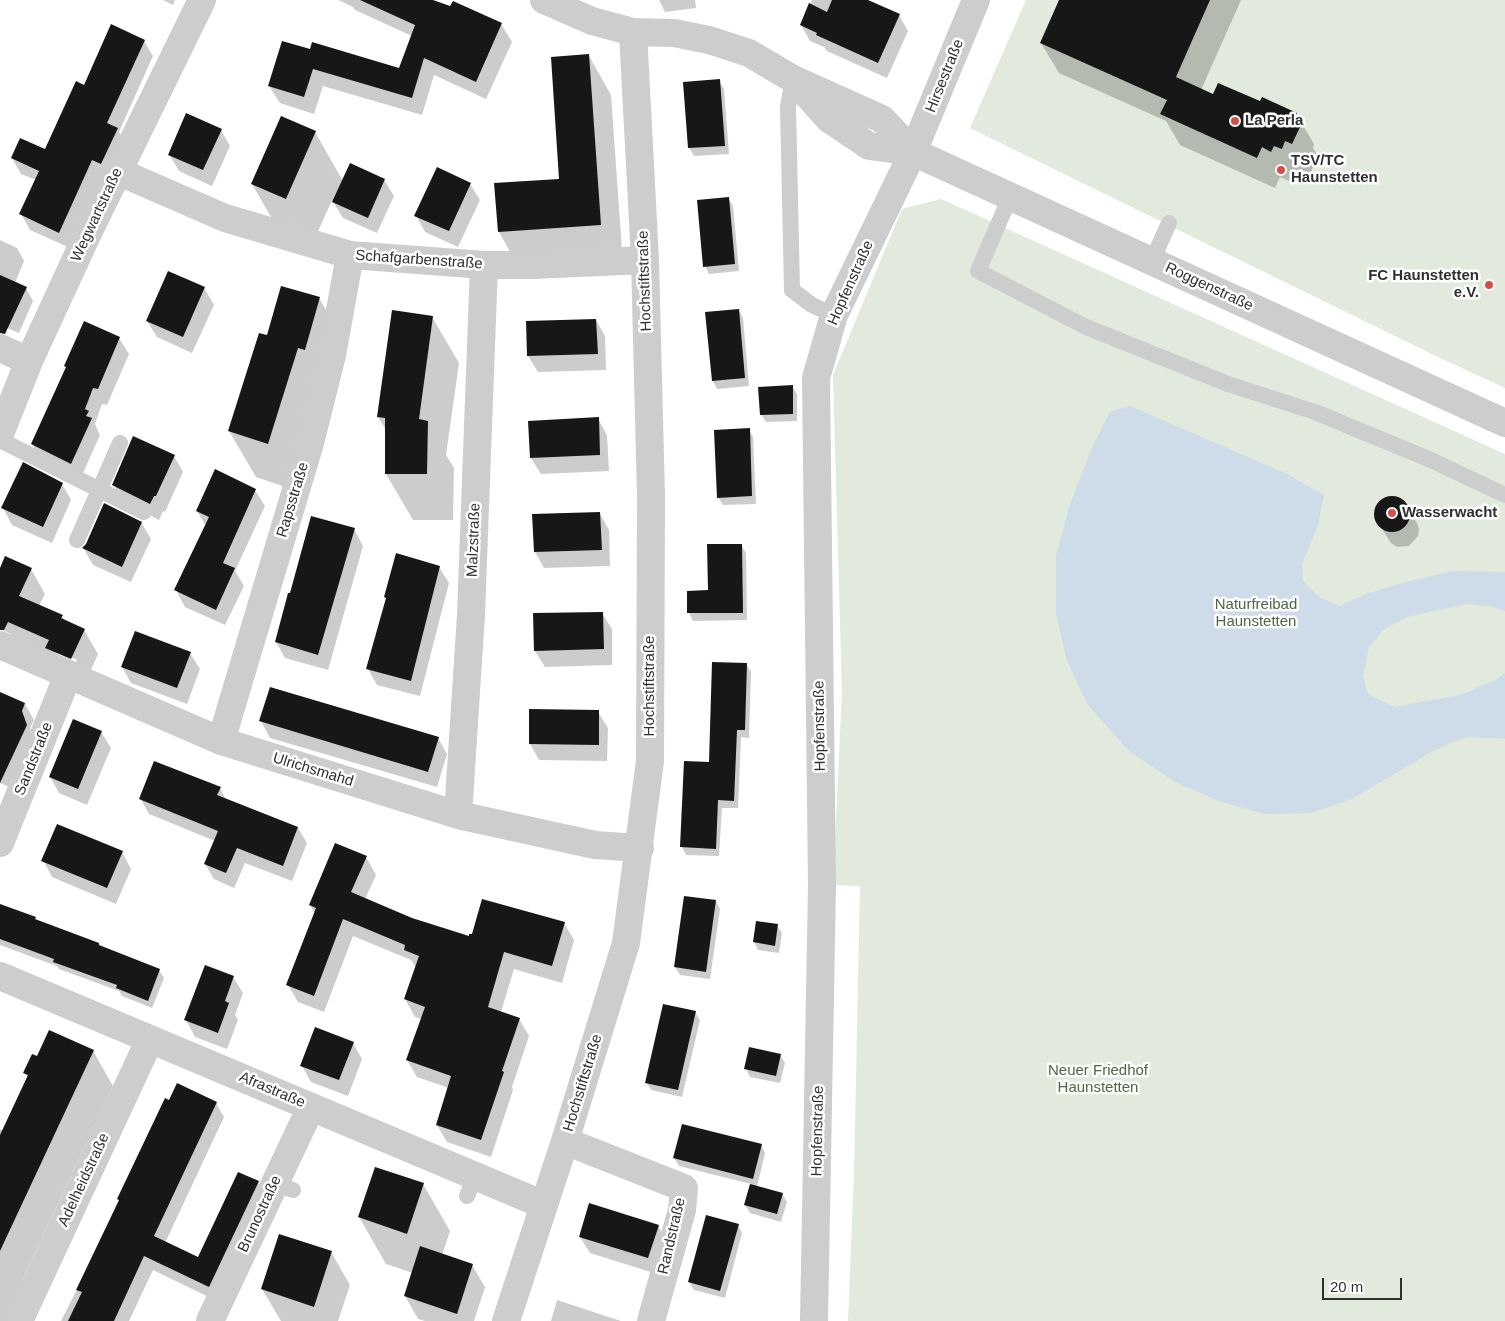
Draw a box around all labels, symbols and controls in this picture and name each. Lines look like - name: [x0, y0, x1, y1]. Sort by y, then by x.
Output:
- street label: Hirsestraße: [922, 37, 968, 115]
- place label: La Perla: [1245, 112, 1303, 130]
- marker: La Perla: [1229, 115, 1241, 127]
- place label: TSV/TC Haunstetten: [1291, 152, 1378, 187]
- marker: TSV/TC Haunstetten: [1275, 164, 1287, 176]
- street label: Wegwartstraße: [67, 165, 127, 265]
- street label: Hochstiftstraße: [634, 230, 656, 332]
- street label: Hopfenstraße: [824, 238, 878, 328]
- street label: Schafgarbenstraße: [355, 247, 483, 273]
- street label: Roggenstraße: [1162, 259, 1256, 315]
- place label: FC Haunstetten e.V.: [1368, 267, 1479, 302]
- marker: FC Haunstetten e.V.: [1483, 279, 1495, 291]
- street label: Rapsstraße: [273, 460, 313, 540]
- street label: Malzstraße: [464, 503, 484, 577]
- place label: Wasserwacht: [1402, 504, 1497, 522]
- marker: Wasserwacht: [1386, 507, 1398, 519]
- park label: Naturfreibad Haunstetten: [1215, 596, 1297, 631]
- street label: Hochstiftstraße: [641, 636, 659, 736]
- street label: Hopfenstraße: [810, 680, 830, 772]
- street label: Sandstraße: [11, 720, 57, 798]
- street label: Ulrichsmahd: [271, 749, 355, 791]
- street label: Hochstiftstraße: [560, 1032, 606, 1134]
- park label: Neuer Friedhof Haunstetten: [1048, 1062, 1148, 1097]
- street label: Afrastraße: [236, 1068, 308, 1112]
- street label: Hopfenstraße: [808, 1085, 828, 1177]
- street label: Adelheidstraße: [55, 1130, 113, 1230]
- street label: Brunostraße: [234, 1173, 286, 1255]
- street label: Randstraße: [654, 1196, 690, 1276]
- scale bar: [1325, 1268, 1405, 1300]
- text: 20 m: [1330, 1278, 1363, 1295]

